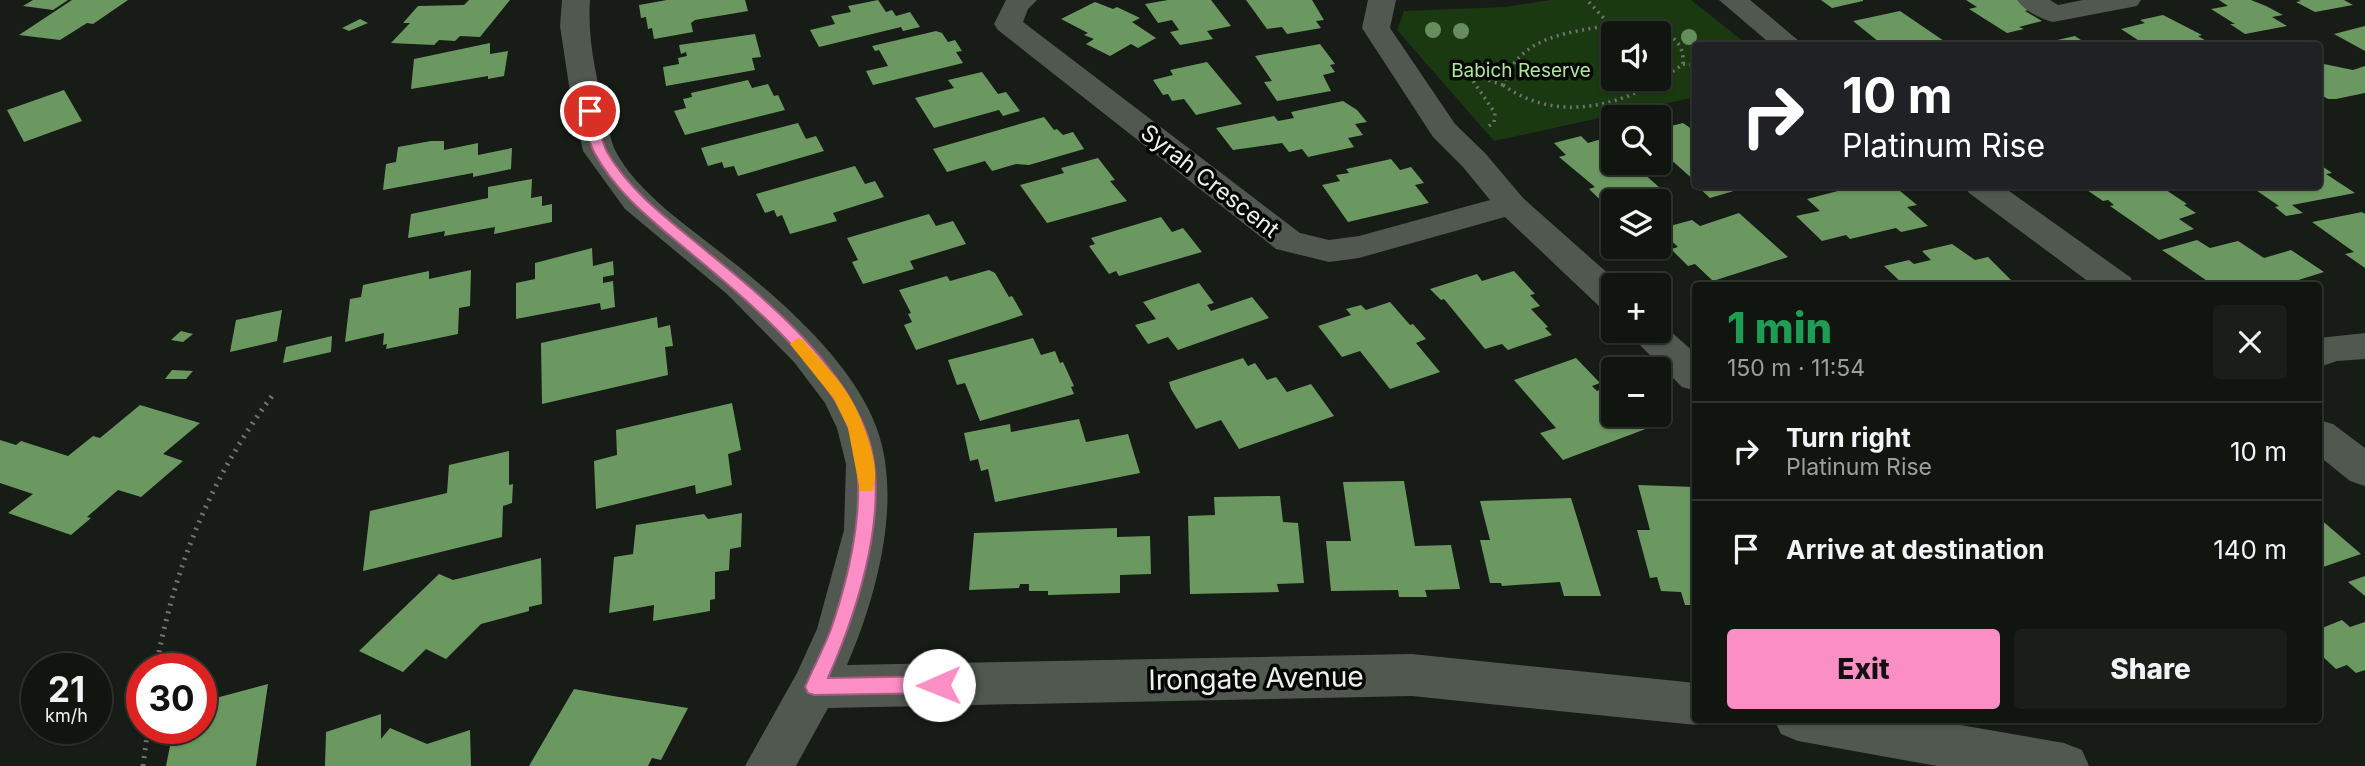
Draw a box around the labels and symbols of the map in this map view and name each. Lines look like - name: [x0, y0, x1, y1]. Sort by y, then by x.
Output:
- park label: Babich Reserve: [1451, 59, 1591, 82]
- pin: [560, 81, 620, 141]
- street label: Syrah Crescent: [1135, 118, 1285, 244]
- position arrow: [902, 648, 976, 722]
- speed limit sign: 30: [126, 653, 217, 744]
- street label: Irongate Avenue: [1148, 659, 1364, 697]

